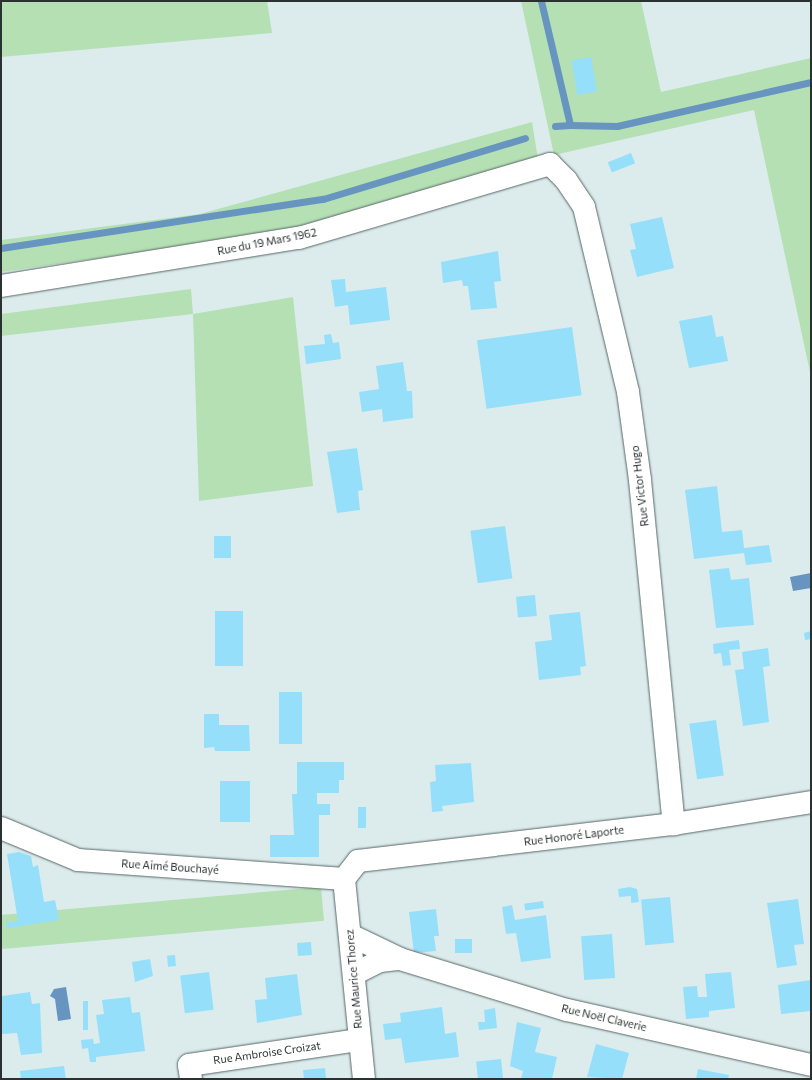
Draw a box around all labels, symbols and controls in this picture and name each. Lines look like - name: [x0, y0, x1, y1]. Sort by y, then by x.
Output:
- street label: Rue du 19 Mars 1962: [216, 226, 318, 258]
- street label: Rue Victor Hugo: [628, 445, 652, 527]
- street label: Rue Honoré Laporte: [523, 823, 625, 849]
- street label: Rue Aimé Bouchayé: [121, 857, 219, 877]
- street label: Rue Maurice Thorez: [343, 929, 365, 1029]
- street label: Rue Noël Claverie: [560, 1002, 648, 1034]
- street label: Rue Ambroise Croizat: [212, 1039, 322, 1067]

